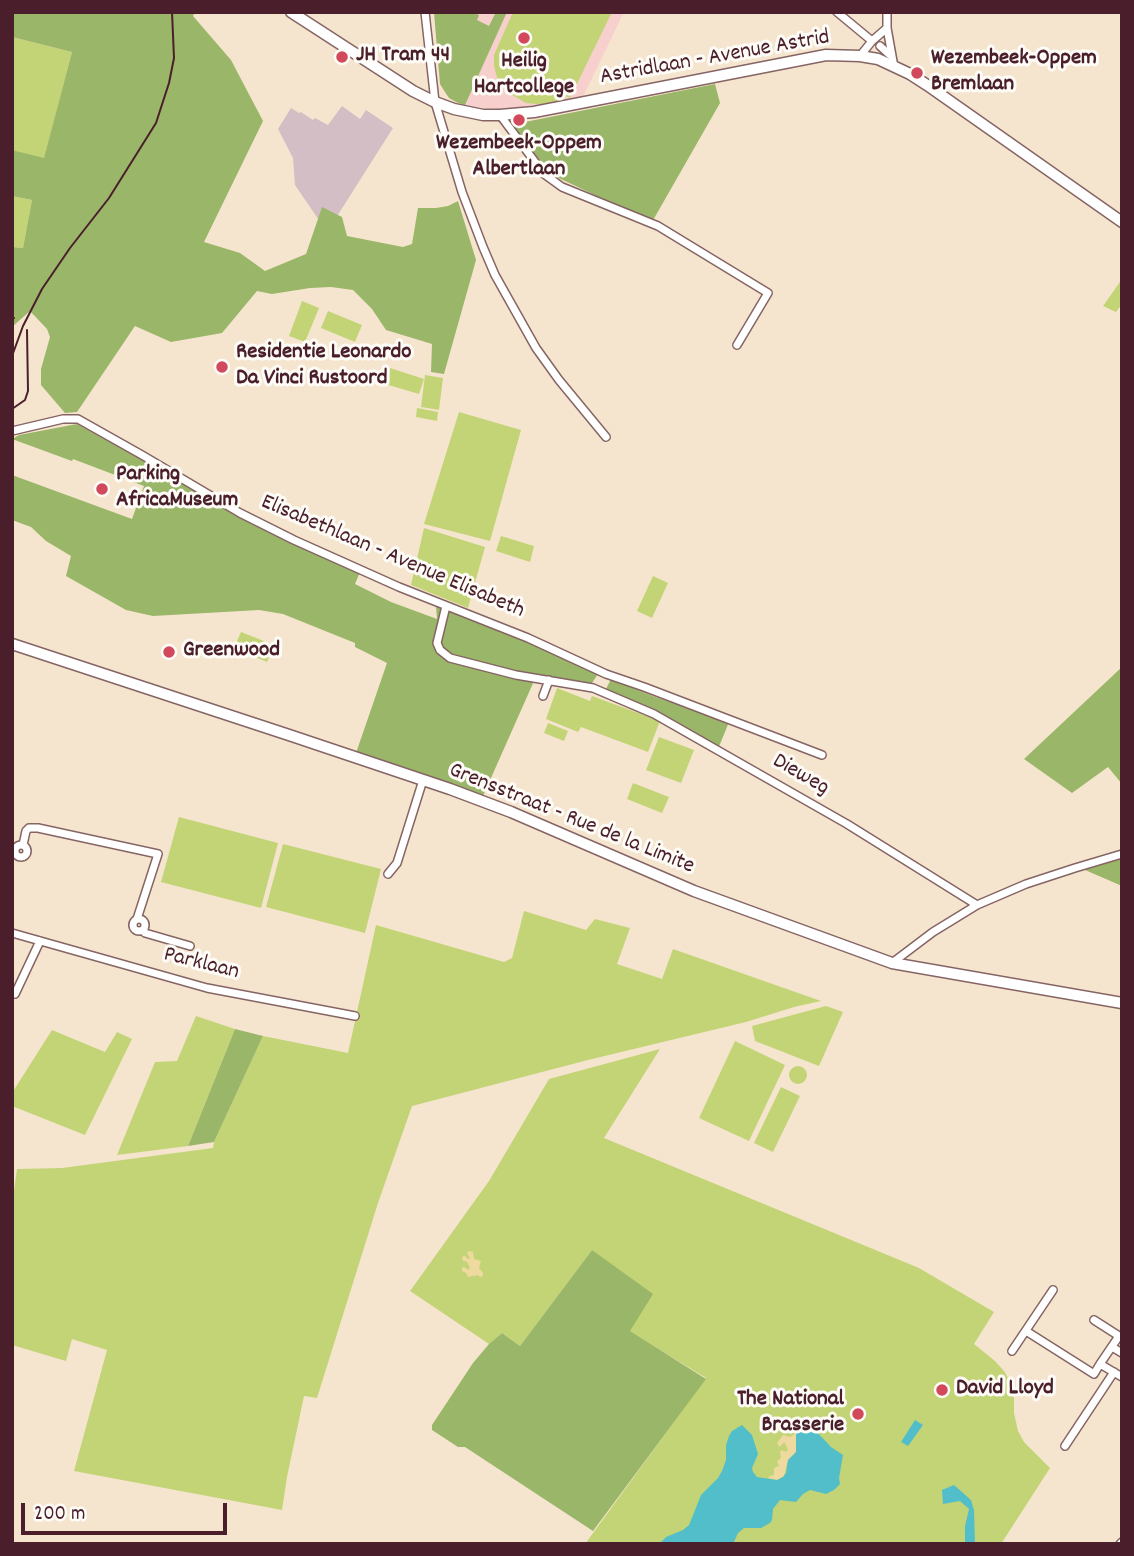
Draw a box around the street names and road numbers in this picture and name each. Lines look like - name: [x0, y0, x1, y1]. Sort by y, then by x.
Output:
- street label: Astridlaan - Avenue Astrid: [598, 25, 832, 93]
- street label: Elisabethlaan - Avenue Elisabeth: [256, 490, 528, 626]
- street label: Dieweg: [767, 749, 833, 803]
- street label: Grensstraat - Rue de la Limite: [444, 758, 698, 882]
- street label: Parklaan: [160, 942, 242, 988]

